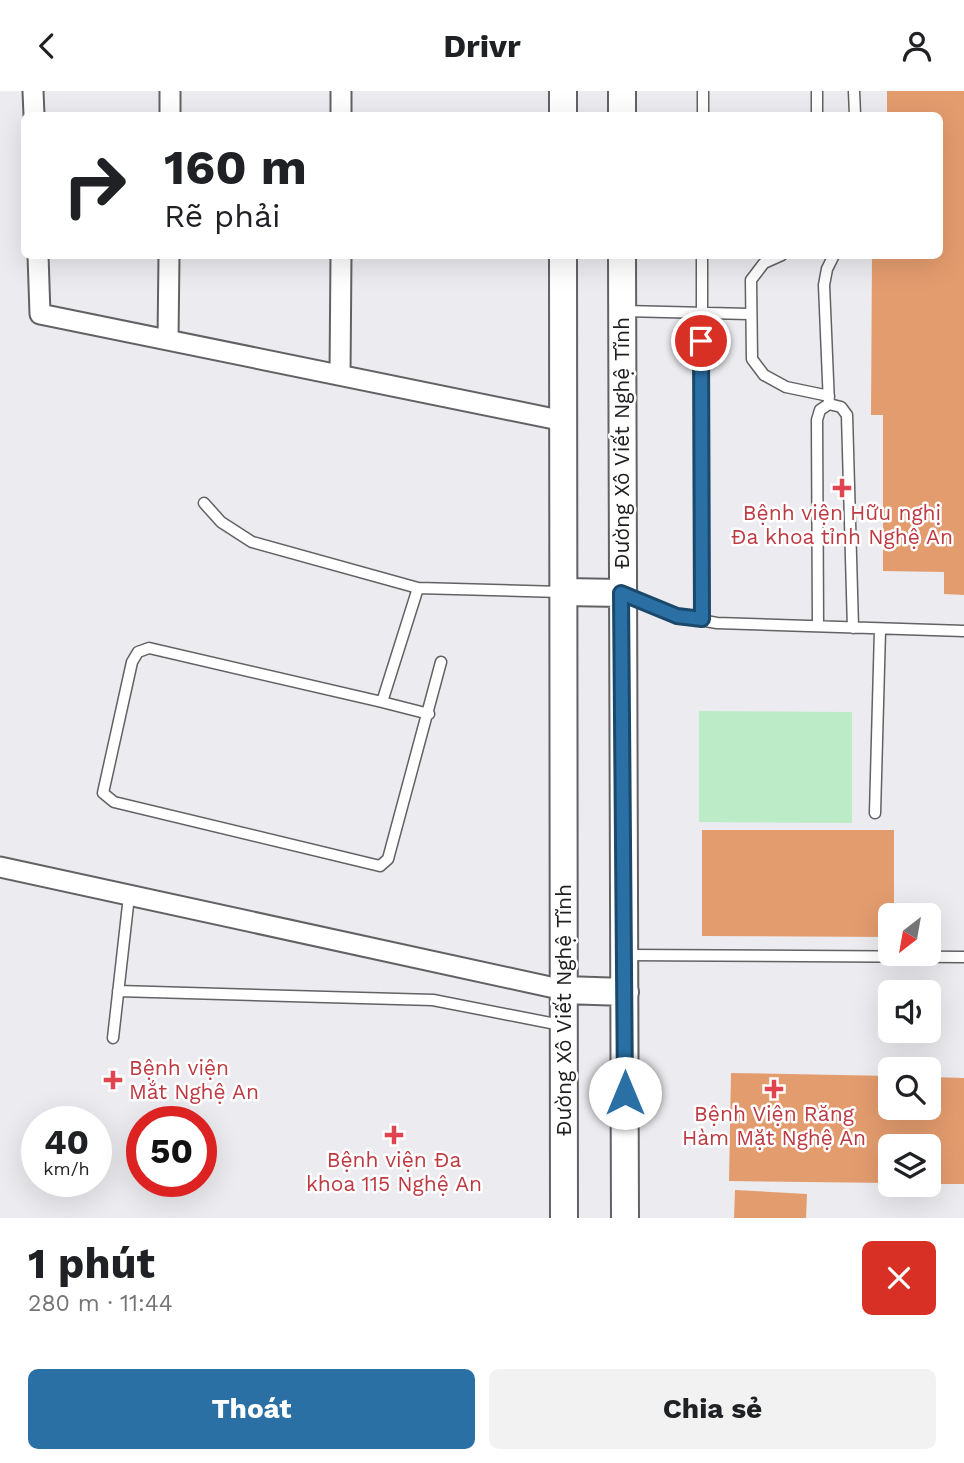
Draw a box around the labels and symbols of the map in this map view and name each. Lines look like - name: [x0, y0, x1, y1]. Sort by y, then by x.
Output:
- pin: [671, 311, 731, 371]
- street label: Đường Xô Viết Nghệ Tĩnh: [609, 317, 634, 569]
- marker: Bệnh viện Hữu nghị Đa khoa tỉnh Nghệ An: [832, 478, 852, 498]
- place label: Bệnh viện Hữu nghị Đa khoa tỉnh Nghệ An: [731, 500, 953, 549]
- street label: Đường Xô Viết Nghệ Tĩnh: [551, 884, 576, 1136]
- north arrow: [878, 903, 942, 966]
- place label: Bệnh viện Mắt Nghệ An: [129, 1055, 259, 1104]
- position arrow: [588, 1056, 662, 1130]
- marker: Bệnh viện Mắt Nghệ An: [103, 1070, 123, 1090]
- marker: Bệnh Viện Răng Hàm Mặt Nghệ An: [764, 1079, 784, 1099]
- place label: Bệnh Viện Răng Hàm Mặt Nghệ An: [682, 1101, 866, 1150]
- speed limit sign: 50: [126, 1106, 217, 1197]
- marker: Bệnh viện Đa khoa 115 Nghệ An: [384, 1125, 404, 1145]
- place label: Bệnh viện Đa khoa 115 Nghệ An: [306, 1147, 482, 1196]

